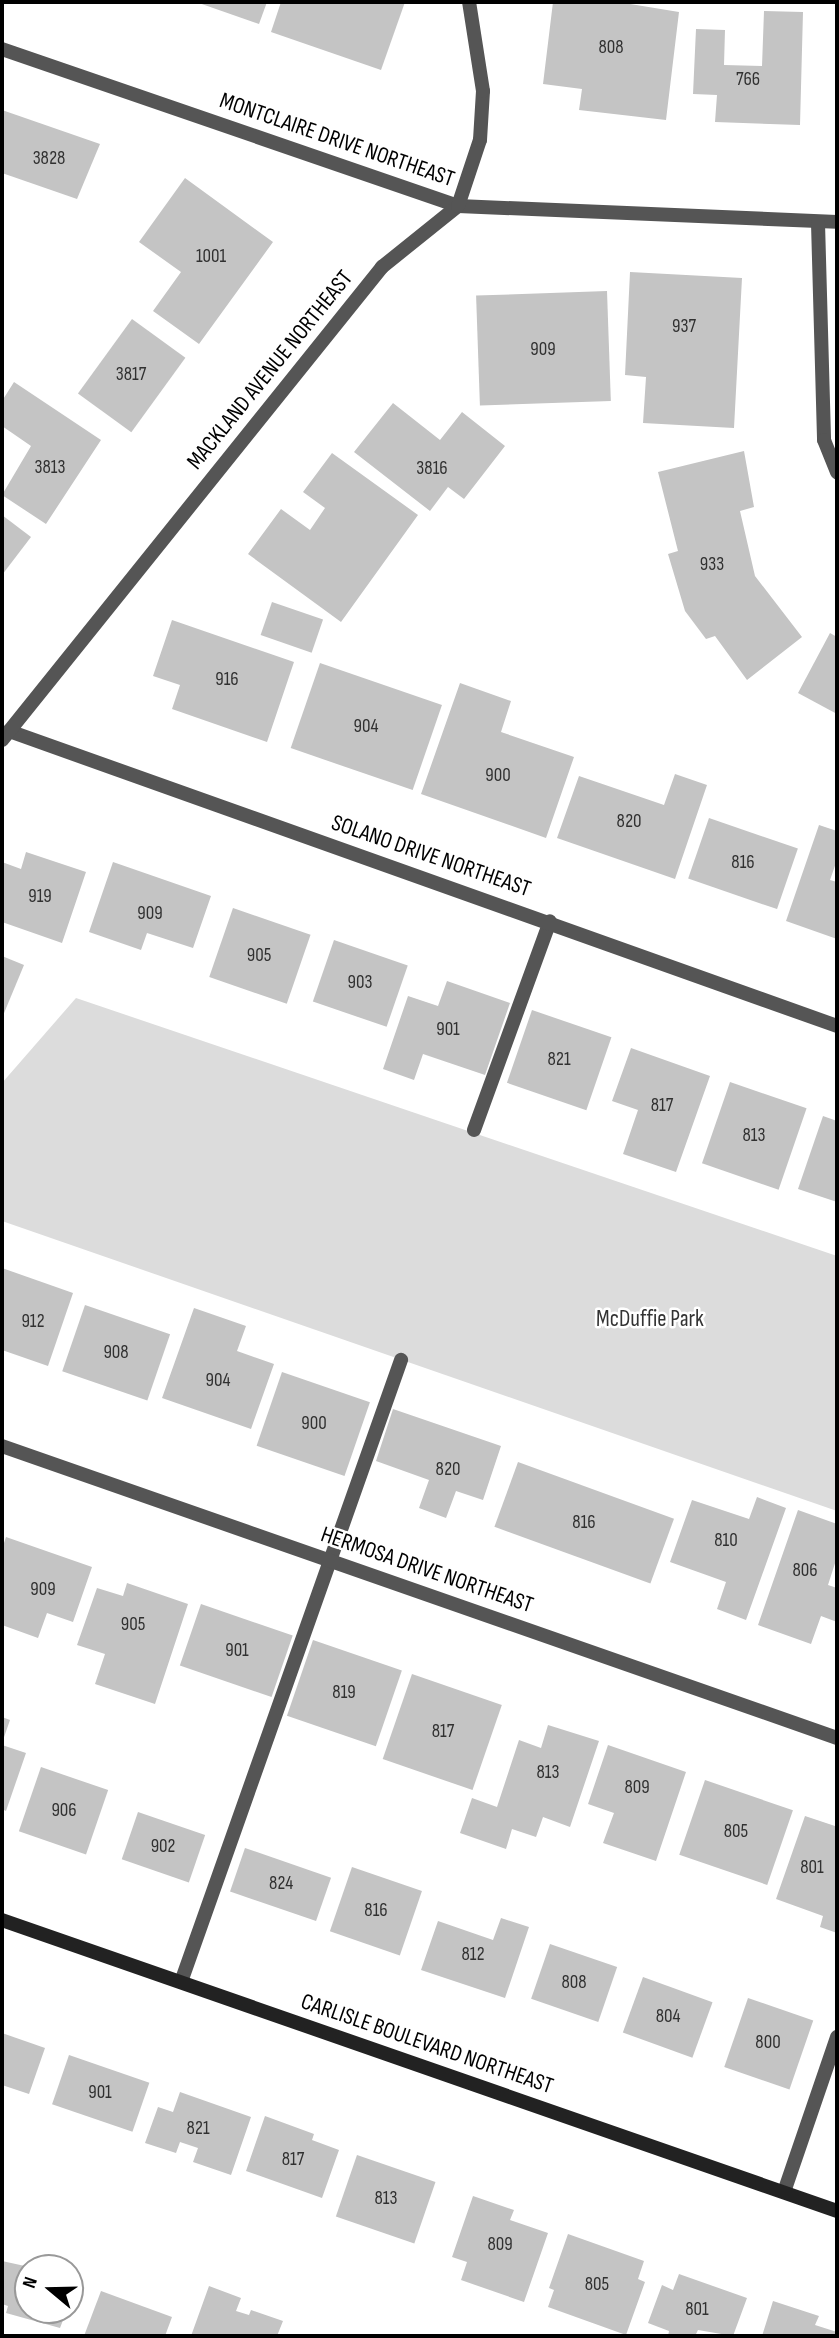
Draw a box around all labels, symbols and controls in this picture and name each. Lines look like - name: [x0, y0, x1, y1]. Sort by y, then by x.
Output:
- house number: 808: [598, 37, 624, 59]
- house number: 766: [736, 69, 760, 91]
- street label: MONTCLAIRE DRIVE NORTHEAST: [216, 87, 458, 193]
- house number: 3828: [33, 148, 65, 170]
- house number: 1001: [196, 246, 226, 268]
- street label: MACKLAND AVENUE NORTHEAST: [181, 265, 359, 475]
- house number: 937: [672, 316, 696, 338]
- house number: 909: [530, 339, 556, 361]
- house number: 3817: [116, 364, 146, 386]
- house number: 3813: [35, 457, 65, 479]
- house number: 3816: [416, 458, 448, 480]
- house number: 933: [700, 554, 724, 576]
- house number: 916: [215, 669, 239, 691]
- house number: 904: [354, 716, 378, 738]
- house number: 900: [485, 765, 511, 787]
- street label: SOLANO DRIVE NORTHEAST: [328, 809, 534, 903]
- house number: 820: [617, 811, 641, 833]
- house number: 816: [731, 852, 755, 874]
- house number: 919: [28, 886, 52, 908]
- house number: 909: [137, 903, 163, 925]
- house number: 905: [247, 945, 271, 967]
- house number: 903: [348, 972, 372, 994]
- house number: 901: [436, 1019, 460, 1041]
- house number: 821: [547, 1049, 571, 1071]
- house number: 817: [651, 1095, 673, 1117]
- house number: 813: [743, 1125, 765, 1147]
- park label: McDuffie Park: [596, 1305, 704, 1333]
- house number: 912: [21, 1311, 45, 1333]
- house number: 908: [103, 1342, 129, 1364]
- house number: 904: [206, 1370, 230, 1392]
- house number: 900: [301, 1413, 327, 1435]
- house number: 820: [436, 1459, 460, 1481]
- house number: 816: [572, 1512, 596, 1534]
- street label: HERMOSA DRIVE NORTHEAST: [317, 1521, 537, 1619]
- house number: 810: [714, 1530, 738, 1552]
- house number: 806: [792, 1560, 818, 1582]
- house number: 909: [30, 1579, 56, 1601]
- house number: 905: [121, 1614, 145, 1636]
- house number: 901: [225, 1640, 249, 1662]
- house number: 819: [332, 1682, 356, 1704]
- house number: 817: [432, 1721, 454, 1743]
- house number: 813: [537, 1762, 559, 1784]
- house number: 809: [624, 1777, 650, 1799]
- house number: 906: [51, 1800, 77, 1822]
- house number: 805: [724, 1821, 748, 1843]
- house number: 902: [151, 1836, 175, 1858]
- house number: 801: [800, 1857, 824, 1879]
- house number: 824: [269, 1873, 293, 1895]
- house number: 816: [364, 1900, 388, 1922]
- house number: 812: [461, 1944, 485, 1966]
- house number: 808: [561, 1972, 587, 1994]
- street label: CARLISLE BOULEVARD NORTHEAST: [297, 1988, 557, 2100]
- house number: 804: [656, 2006, 680, 2028]
- house number: 800: [755, 2032, 781, 2054]
- house number: 901: [88, 2082, 112, 2104]
- house number: 821: [186, 2118, 210, 2140]
- house number: 817: [282, 2149, 304, 2171]
- house number: 813: [375, 2188, 397, 2210]
- house number: 809: [487, 2234, 513, 2256]
- north arrow: [14, 2254, 84, 2324]
- text: N: [18, 2274, 43, 2291]
- house number: 805: [585, 2274, 609, 2296]
- house number: 801: [685, 2299, 709, 2321]

